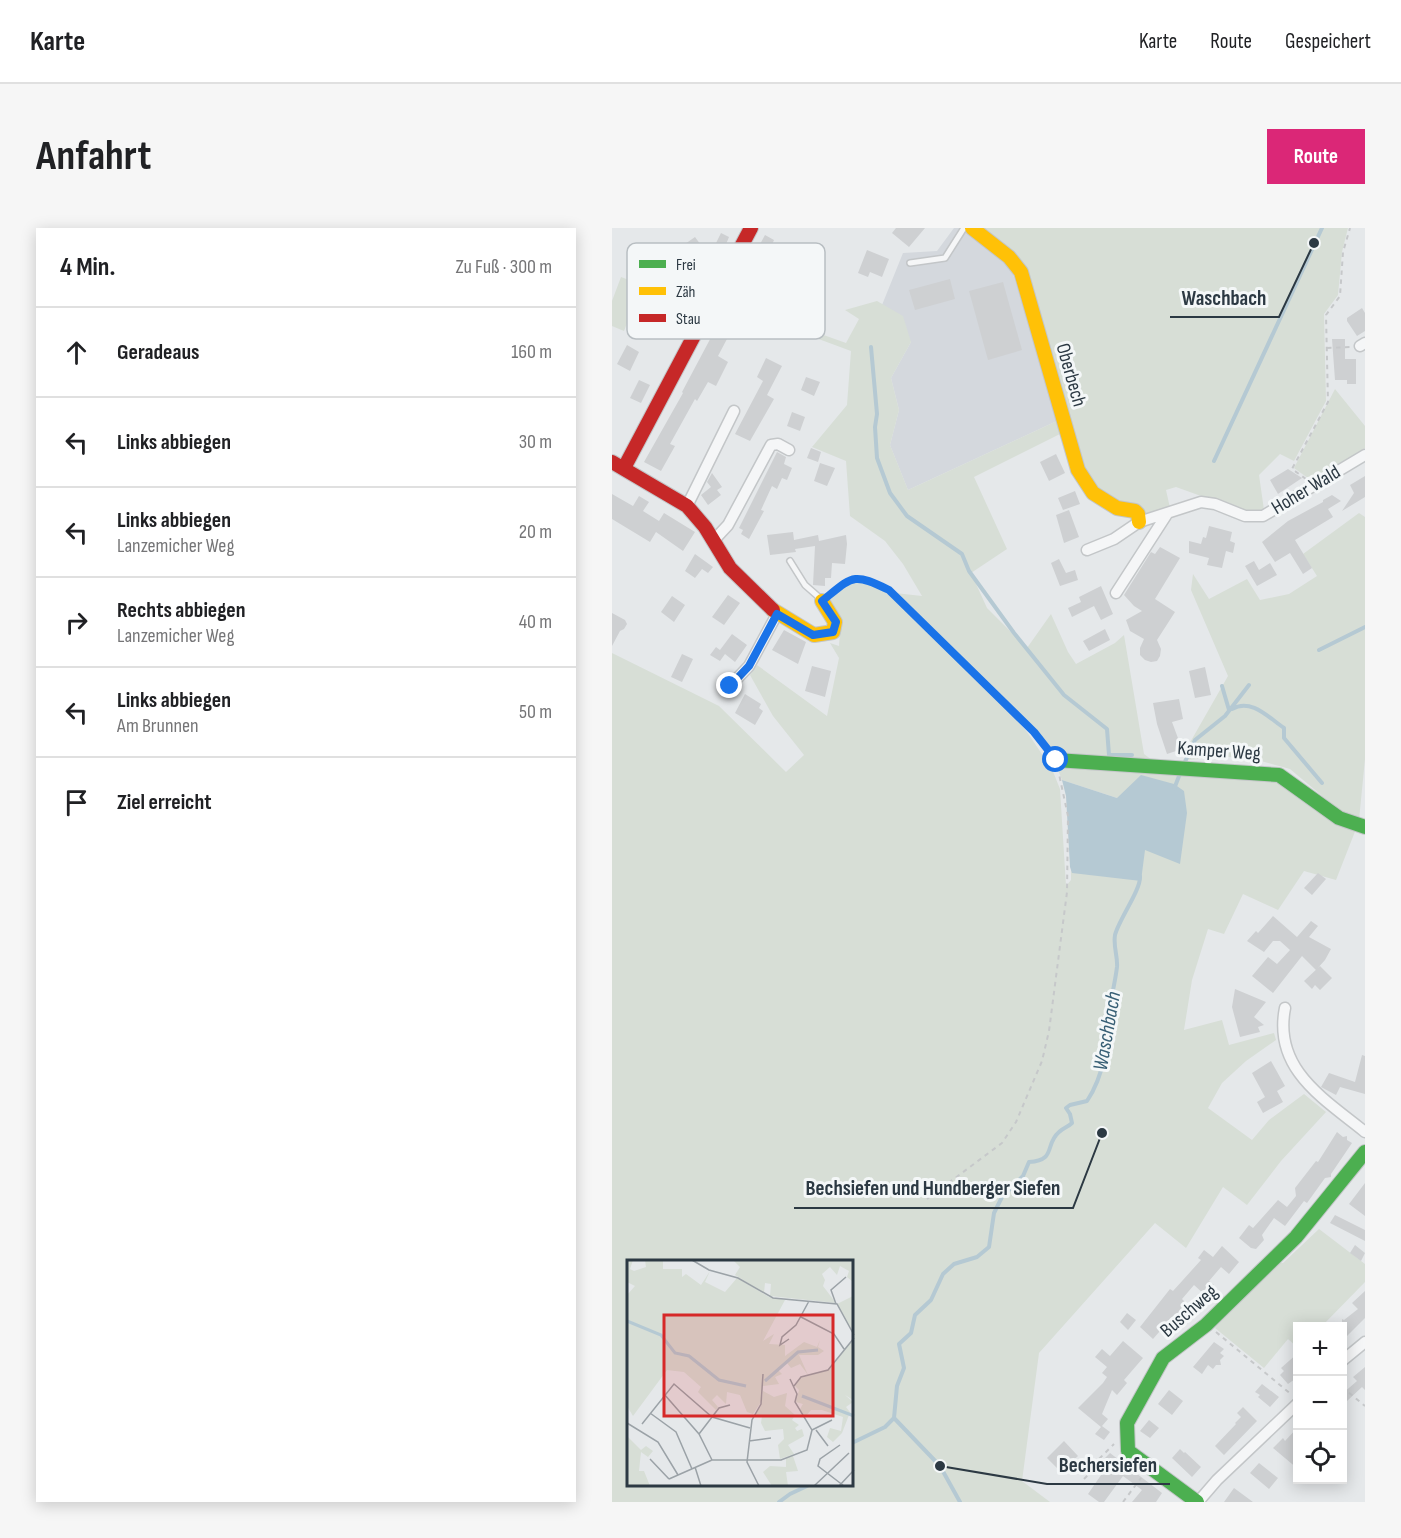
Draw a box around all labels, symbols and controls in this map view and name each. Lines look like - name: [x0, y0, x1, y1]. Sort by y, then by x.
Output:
- text: Karte: [30, 25, 85, 58]
- text: Karte: [1139, 29, 1177, 54]
- text: Route: [1210, 29, 1252, 54]
- text: Gespeichert: [1285, 29, 1371, 54]
- button: Route: [1267, 129, 1365, 184]
- text: Anfahrt: [36, 131, 151, 182]
- legend: [627, 243, 825, 339]
- text: 4 Min.: [60, 252, 115, 283]
- text: Zu Fuß · 300 m: [456, 255, 552, 279]
- text: Frei: [676, 256, 696, 275]
- callout: Waschbach: [1170, 278, 1279, 317]
- text: Zäh: [676, 283, 695, 302]
- text: Waschbach: [1182, 286, 1266, 311]
- text: Stau: [676, 310, 701, 329]
- icon: ahead: [60, 336, 93, 369]
- text: Geradeaus: [117, 339, 200, 366]
- text: 160 m: [511, 340, 552, 364]
- street label: Oberbech: [1051, 341, 1091, 409]
- icon: left: [60, 426, 93, 459]
- text: Links abbiegen: [117, 429, 231, 456]
- text: 30 m: [519, 430, 552, 454]
- street label: Hoher Wald: [1267, 460, 1345, 520]
- text: Links abbiegen: [117, 507, 231, 534]
- icon: left: [60, 516, 93, 549]
- text: 20 m: [519, 520, 552, 544]
- text: Lanzemicher Weg: [117, 534, 234, 558]
- text: Rechts abbiegen: [117, 597, 246, 624]
- icon: right: [60, 606, 93, 639]
- text: 40 m: [519, 610, 552, 634]
- text: Lanzemicher Weg: [117, 624, 234, 648]
- route end: [716, 672, 742, 698]
- text: Links abbiegen: [117, 687, 231, 714]
- icon: left: [60, 696, 93, 729]
- text: 50 m: [519, 700, 552, 724]
- text: Am Brunnen: [117, 714, 199, 738]
- street label: Kamper Weg: [1177, 736, 1261, 766]
- route start: [1042, 746, 1068, 772]
- icon: arrive: [60, 786, 93, 819]
- text: Ziel erreicht: [117, 789, 212, 816]
- water label: Waschbach: [1088, 989, 1126, 1073]
- callout: Bechsiefen und Hundberger Siefen: [794, 1169, 1073, 1208]
- text: Bechsiefen und Hundberger Siefen: [806, 1176, 1060, 1201]
- inset map: [627, 1260, 854, 1487]
- street label: Buschweg: [1155, 1280, 1223, 1342]
- map controls: [1293, 1322, 1347, 1484]
- button: +: [1293, 1322, 1347, 1376]
- button: −: [1293, 1376, 1347, 1430]
- button: locate: [1293, 1430, 1347, 1484]
- callout: Bechersiefen: [1047, 1445, 1170, 1484]
- text: Bechersiefen: [1059, 1453, 1157, 1478]

